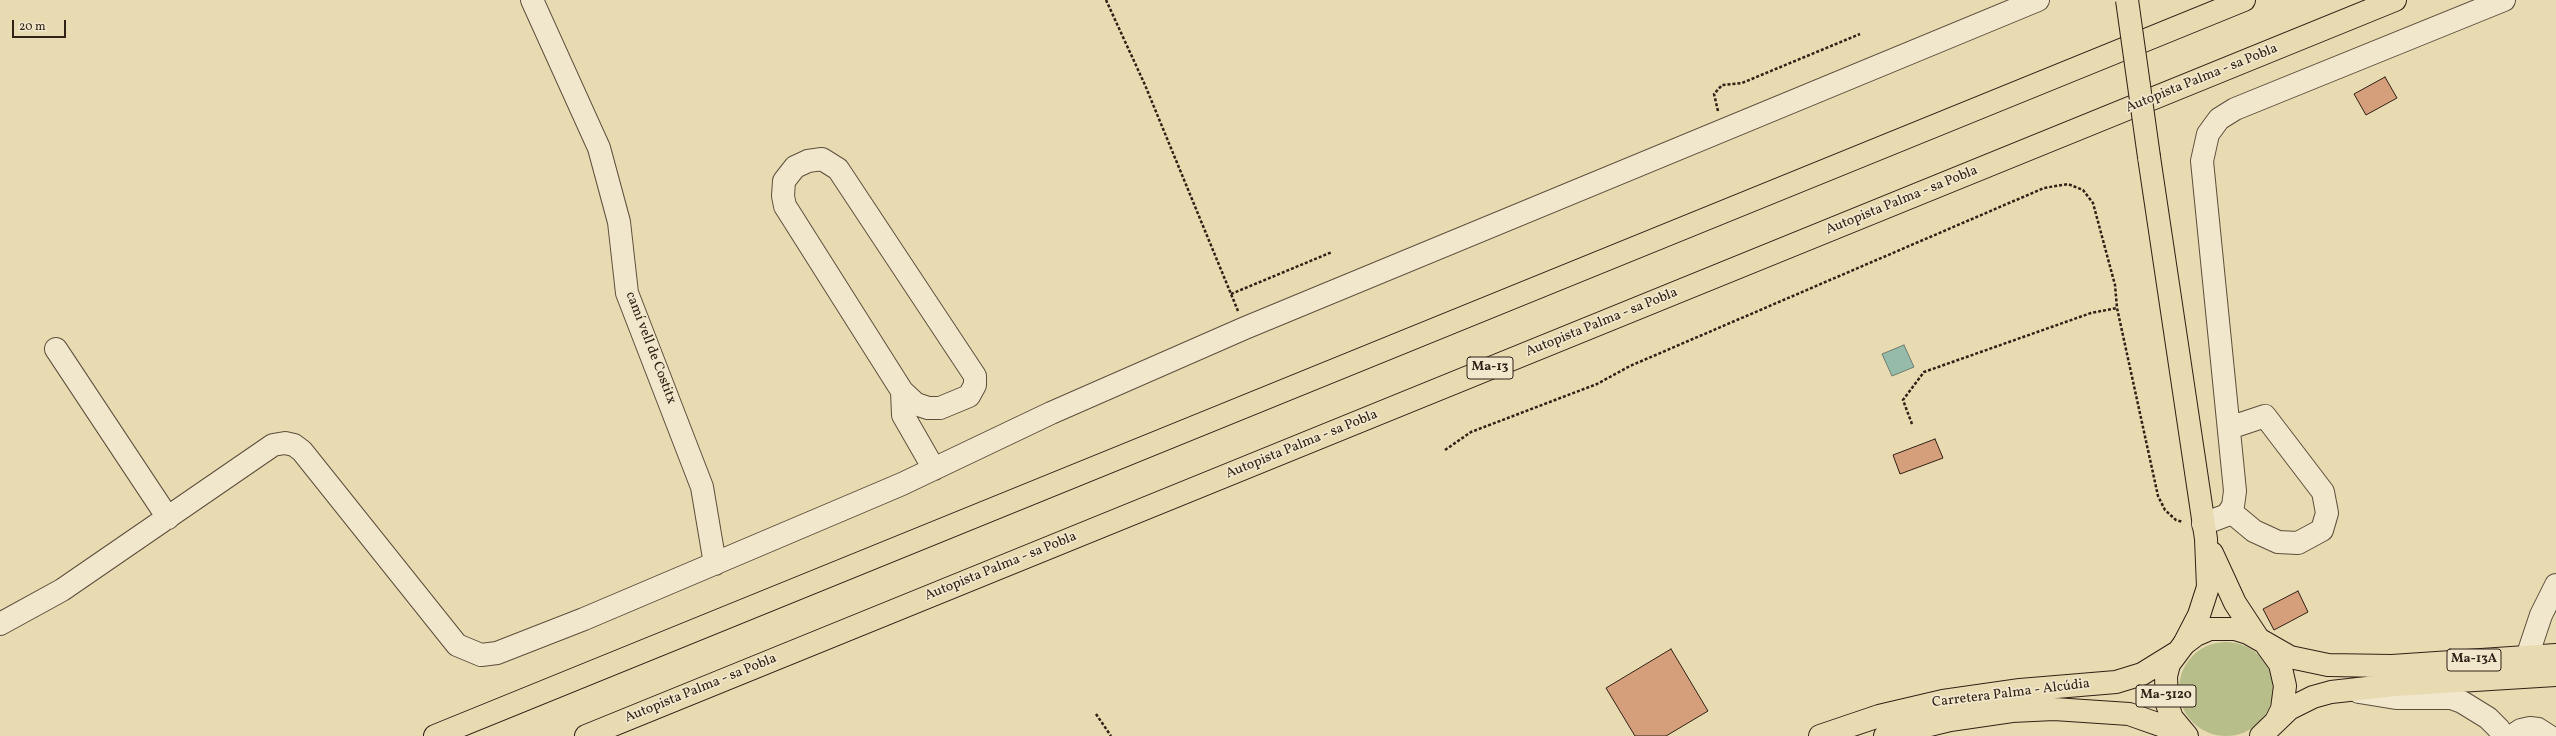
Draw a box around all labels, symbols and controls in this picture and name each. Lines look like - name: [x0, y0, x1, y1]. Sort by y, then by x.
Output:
- scale bar: [14, 12, 68, 38]
- text: 20 m: [19, 19, 46, 35]
- street label: Autopista Palma - sa Pobla: [2124, 41, 2280, 117]
- street label: Autopista Palma - sa Pobla: [1824, 163, 1980, 239]
- street label: Autopista Palma - sa Pobla: [1524, 285, 1680, 361]
- street label: camí vell de Costitx: [621, 289, 679, 407]
- road number: Ma-13: [1467, 357, 1513, 379]
- street label: Autopista Palma - sa Pobla: [1224, 407, 1380, 483]
- street label: Autopista Palma - sa Pobla: [923, 529, 1079, 605]
- road number: Ma-13A: [2447, 649, 2501, 671]
- street label: Autopista Palma - sa Pobla: [623, 651, 779, 727]
- street label: Carretera Palma - Alcúdia: [1931, 676, 2091, 712]
- road number: Ma-3120: [2136, 685, 2196, 707]

